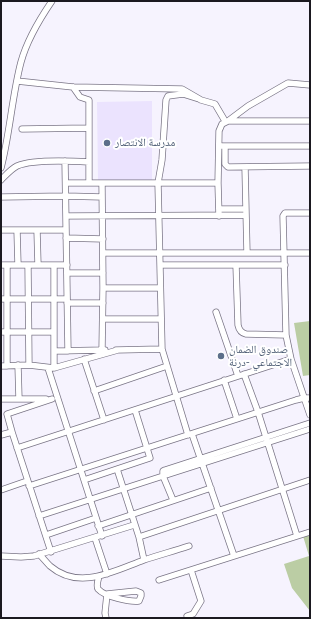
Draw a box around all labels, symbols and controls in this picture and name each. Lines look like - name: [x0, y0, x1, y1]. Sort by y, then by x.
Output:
- place label: مدرسة الانتصار: [115, 136, 175, 150]
- marker: مدرسة الانتصار: [102, 138, 112, 148]
- place label: صندوق الضمان الاجتماعي -درنة: [229, 343, 292, 369]
- marker: صندوق الضمان الاجتماعي -درنة: [216, 351, 226, 361]

